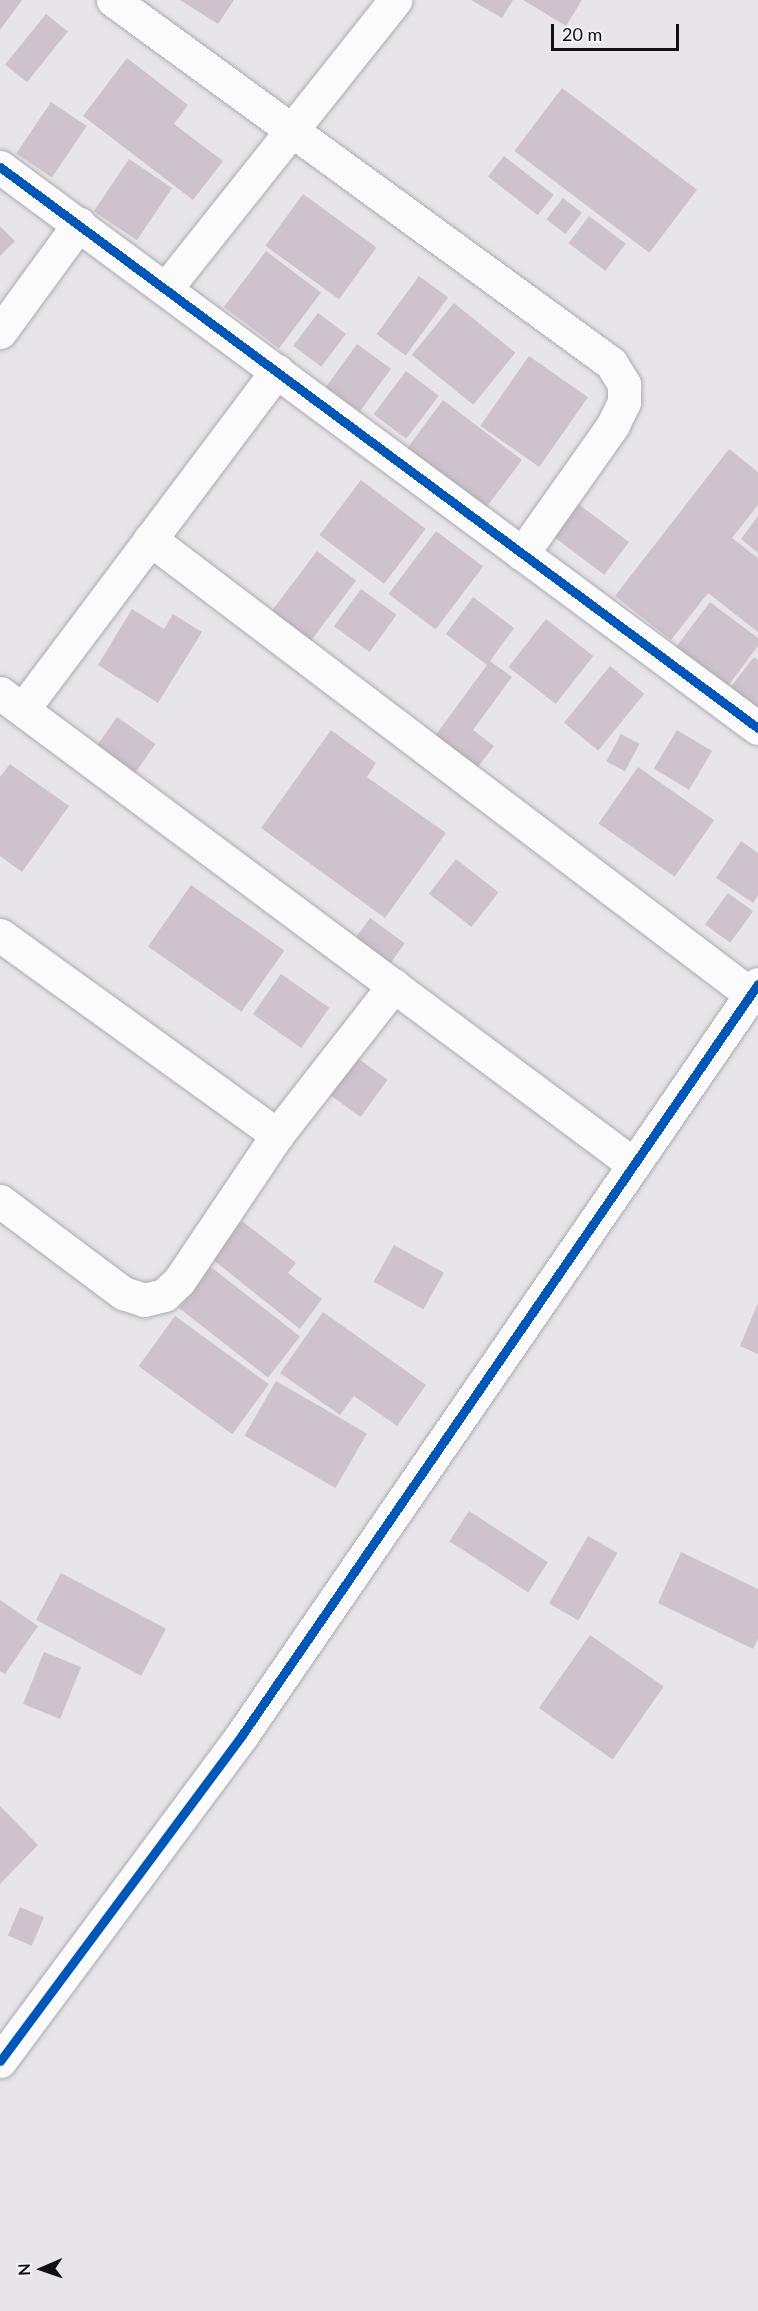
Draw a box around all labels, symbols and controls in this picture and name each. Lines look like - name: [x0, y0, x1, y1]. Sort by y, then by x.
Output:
- scale bar: [554, 12, 682, 50]
- text: 20 m: [562, 23, 602, 45]
- north arrow: [12, 2239, 72, 2299]
- text: N: [14, 2263, 33, 2276]

